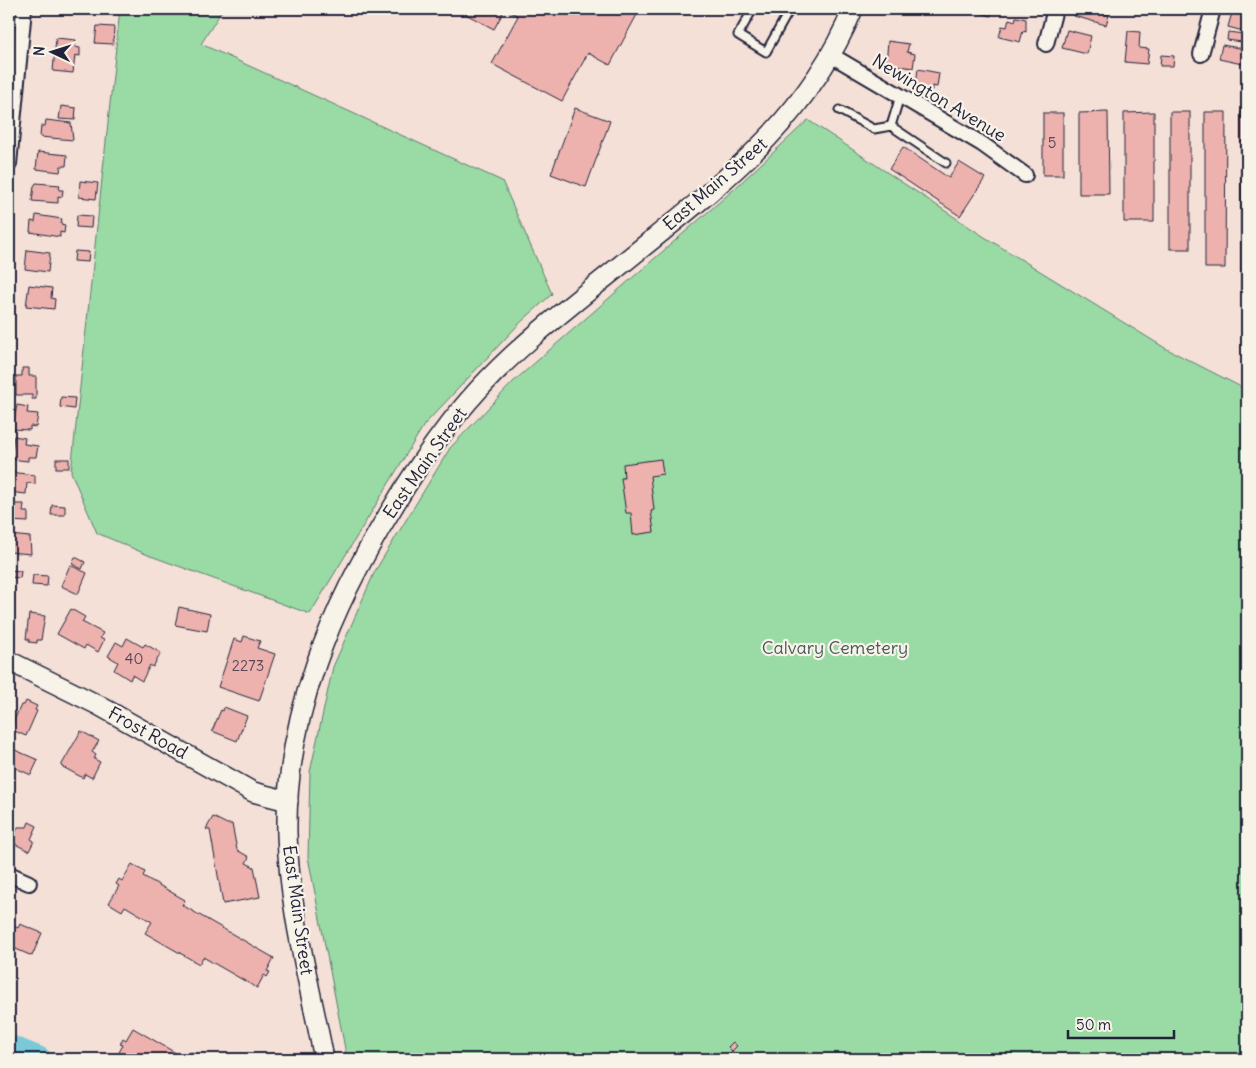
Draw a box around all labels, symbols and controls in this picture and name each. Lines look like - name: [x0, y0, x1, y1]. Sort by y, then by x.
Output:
- north arrow: [28, 28, 78, 78]
- text: N: [30, 46, 48, 57]
- street label: Newington Avenue: [868, 49, 1010, 147]
- street label: East Main Street: [658, 132, 772, 235]
- house number: 5: [1048, 133, 1056, 152]
- street label: East Main Street: [378, 403, 471, 523]
- park label: Calvary Cemetery: [762, 636, 908, 659]
- house number: 40: [125, 649, 143, 668]
- house number: 2273: [232, 656, 264, 675]
- street label: Frost Road: [104, 701, 192, 764]
- street label: East Main Street: [278, 844, 319, 976]
- scale bar: [1068, 1008, 1175, 1040]
- text: 50 m: [1076, 1015, 1111, 1034]

